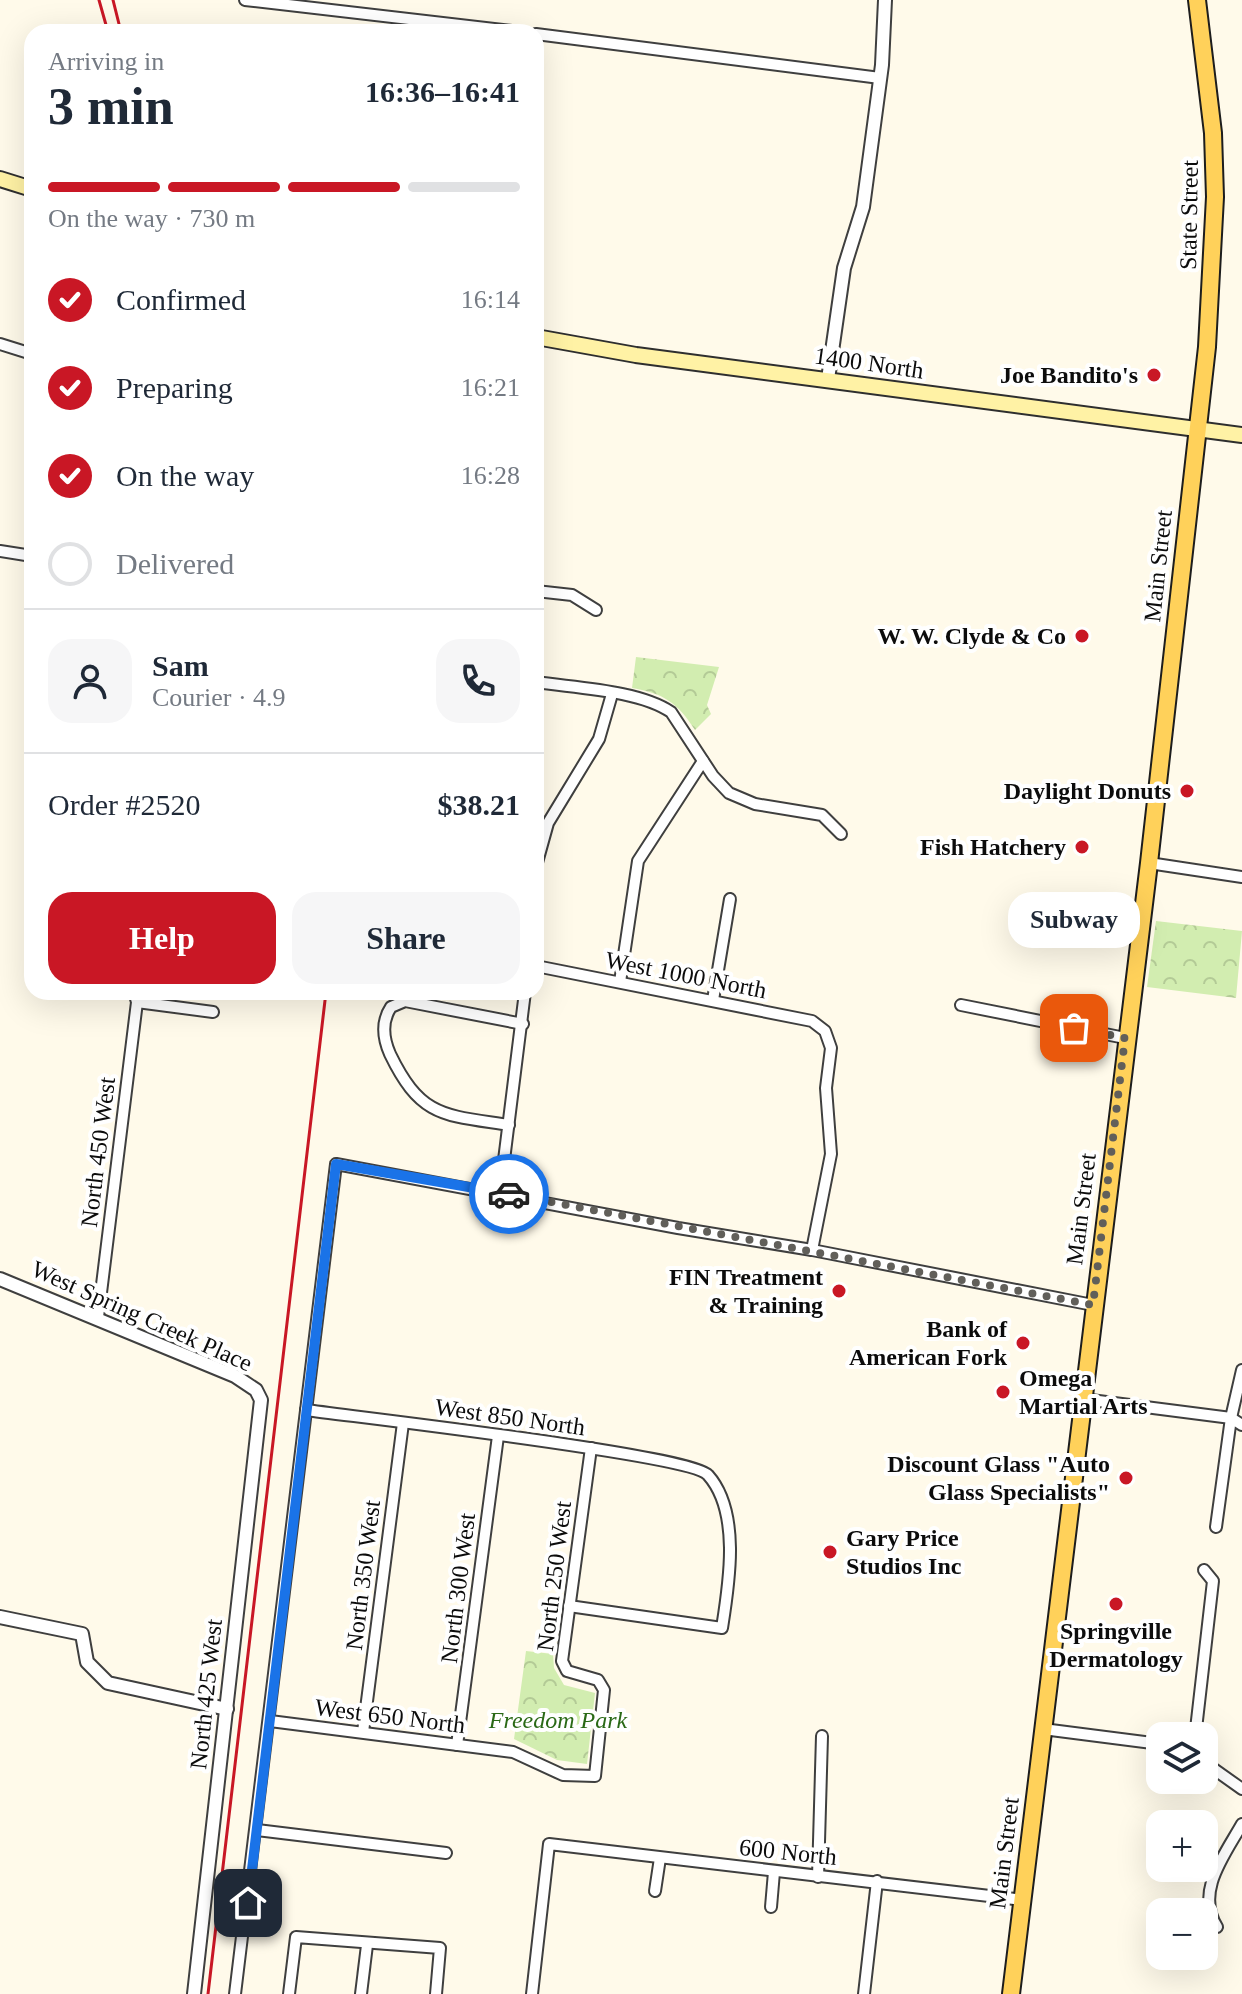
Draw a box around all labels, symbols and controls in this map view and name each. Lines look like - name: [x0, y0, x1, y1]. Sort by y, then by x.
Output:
- text: Arriving in: [48, 47, 164, 76]
- text: 16:36–16:41: [365, 75, 520, 108]
- text: 3 min: [48, 78, 174, 135]
- street label: State Street: [1175, 159, 1203, 270]
- text: On the way · 730 m: [48, 204, 255, 233]
- icon: check: [48, 278, 92, 322]
- text: Confirmed: [116, 283, 246, 316]
- text: 16:14: [461, 285, 520, 314]
- street label: 1400 North: [813, 342, 925, 384]
- place label: Joe Bandito's: [1000, 362, 1138, 388]
- icon: check: [48, 366, 92, 410]
- marker: Joe Bandito's: [1145, 366, 1163, 384]
- text: Preparing: [116, 371, 233, 404]
- text: 16:21: [461, 373, 520, 402]
- icon: check: [48, 454, 92, 498]
- text: On the way: [116, 459, 254, 492]
- text: 16:28: [461, 461, 520, 490]
- street label: Main Street: [1139, 508, 1177, 623]
- text: Delivered: [116, 547, 234, 580]
- place label: W. W. Clyde & Co: [878, 623, 1066, 649]
- marker: W. W. Clyde & Co: [1073, 627, 1091, 645]
- button: person: [48, 639, 132, 723]
- button: phone: [436, 639, 520, 723]
- text: Sam: [152, 649, 209, 682]
- text: Courier · 4.9: [152, 683, 286, 712]
- place label: Daylight Donuts: [1004, 778, 1171, 804]
- marker: Daylight Donuts: [1178, 782, 1196, 800]
- text: Order #2520: [48, 788, 200, 821]
- text: $38.21: [438, 788, 520, 821]
- place label: Fish Hatchery: [920, 834, 1066, 860]
- marker: Fish Hatchery: [1073, 838, 1091, 856]
- button: Help: [48, 892, 276, 984]
- button: Share: [292, 892, 520, 984]
- callout: Subway: [1008, 892, 1140, 948]
- text: Subway: [1030, 905, 1118, 934]
- street label: West 1000 North: [603, 947, 769, 1003]
- pin: [1040, 994, 1108, 1062]
- icon: bag: [1052, 1006, 1096, 1050]
- street label: North 450 West: [76, 1075, 120, 1228]
- street label: Main Street: [1061, 1151, 1101, 1266]
- courier: [469, 1154, 549, 1234]
- icon: car: [487, 1172, 531, 1216]
- street label: West Spring Creek Place: [28, 1256, 256, 1376]
- place label: FIN Treatment & Training: [669, 1264, 823, 1318]
- marker: FIN Treatment & Training: [830, 1282, 848, 1300]
- place label: Bank of American Fork: [849, 1316, 1008, 1370]
- marker: Bank of American Fork: [1014, 1334, 1032, 1352]
- place label: Omega Martial Arts: [1019, 1365, 1148, 1419]
- marker: Omega Martial Arts: [994, 1383, 1012, 1401]
- street label: West 850 North: [433, 1394, 587, 1440]
- place label: Discount Glass "Auto Glass Specialists": [887, 1451, 1110, 1505]
- marker: Discount Glass "Auto Glass Specialists": [1117, 1469, 1135, 1487]
- street label: North 350 West: [341, 1498, 385, 1651]
- street label: North 250 West: [532, 1499, 576, 1652]
- street label: North 300 West: [436, 1511, 480, 1664]
- place label: Gary Price Studios Inc: [846, 1525, 962, 1579]
- marker: Gary Price Studios Inc: [821, 1543, 839, 1561]
- marker: Springville Dermatology: [1107, 1595, 1125, 1613]
- street label: North 425 West: [185, 1617, 227, 1770]
- place label: Springville Dermatology: [1049, 1618, 1183, 1672]
- street label: West 650 North: [313, 1694, 467, 1738]
- park label: Freedom Park: [488, 1707, 628, 1733]
- map controls: [1146, 1722, 1218, 1970]
- button: layers: [1146, 1722, 1218, 1794]
- street label: Main Street: [984, 1795, 1024, 1910]
- button: +: [1146, 1810, 1218, 1882]
- street label: 600 North: [738, 1834, 838, 1870]
- pin: [214, 1869, 282, 1937]
- icon: home: [226, 1881, 270, 1925]
- button: −: [1146, 1898, 1218, 1970]

